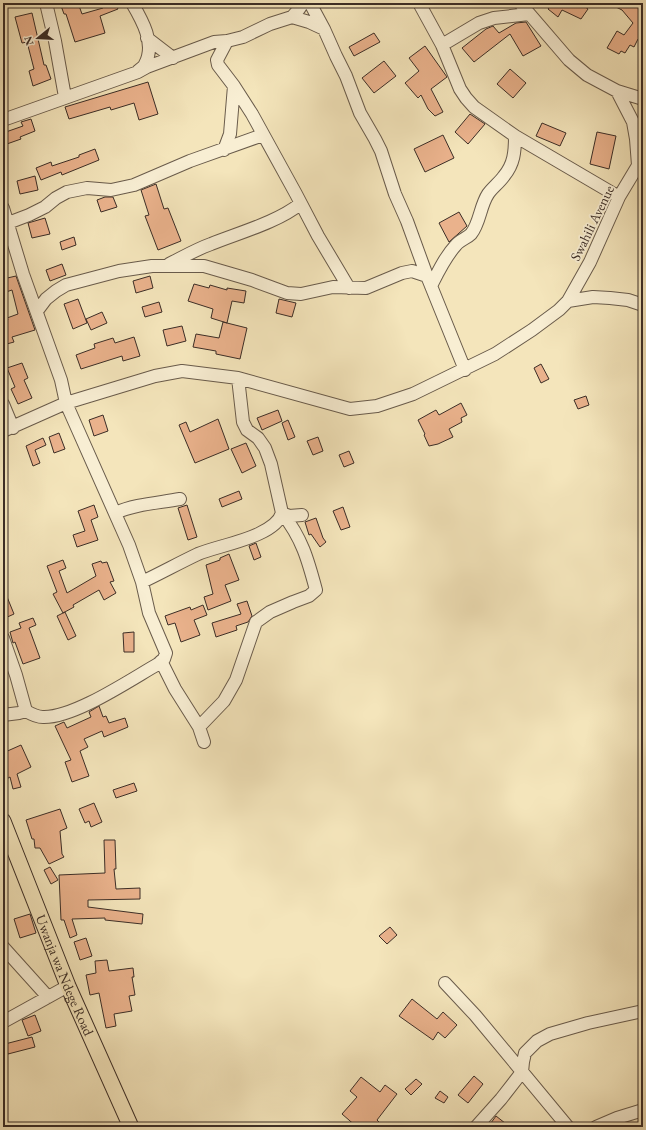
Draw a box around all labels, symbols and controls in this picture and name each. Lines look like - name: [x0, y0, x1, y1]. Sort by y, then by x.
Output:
- north arrow: [18, 18, 58, 58]
- text: N: [20, 35, 37, 47]
- street label: Swahili Avenue: [566, 182, 618, 264]
- street label: Uwanja wa Ndege Road: [32, 912, 98, 1039]

